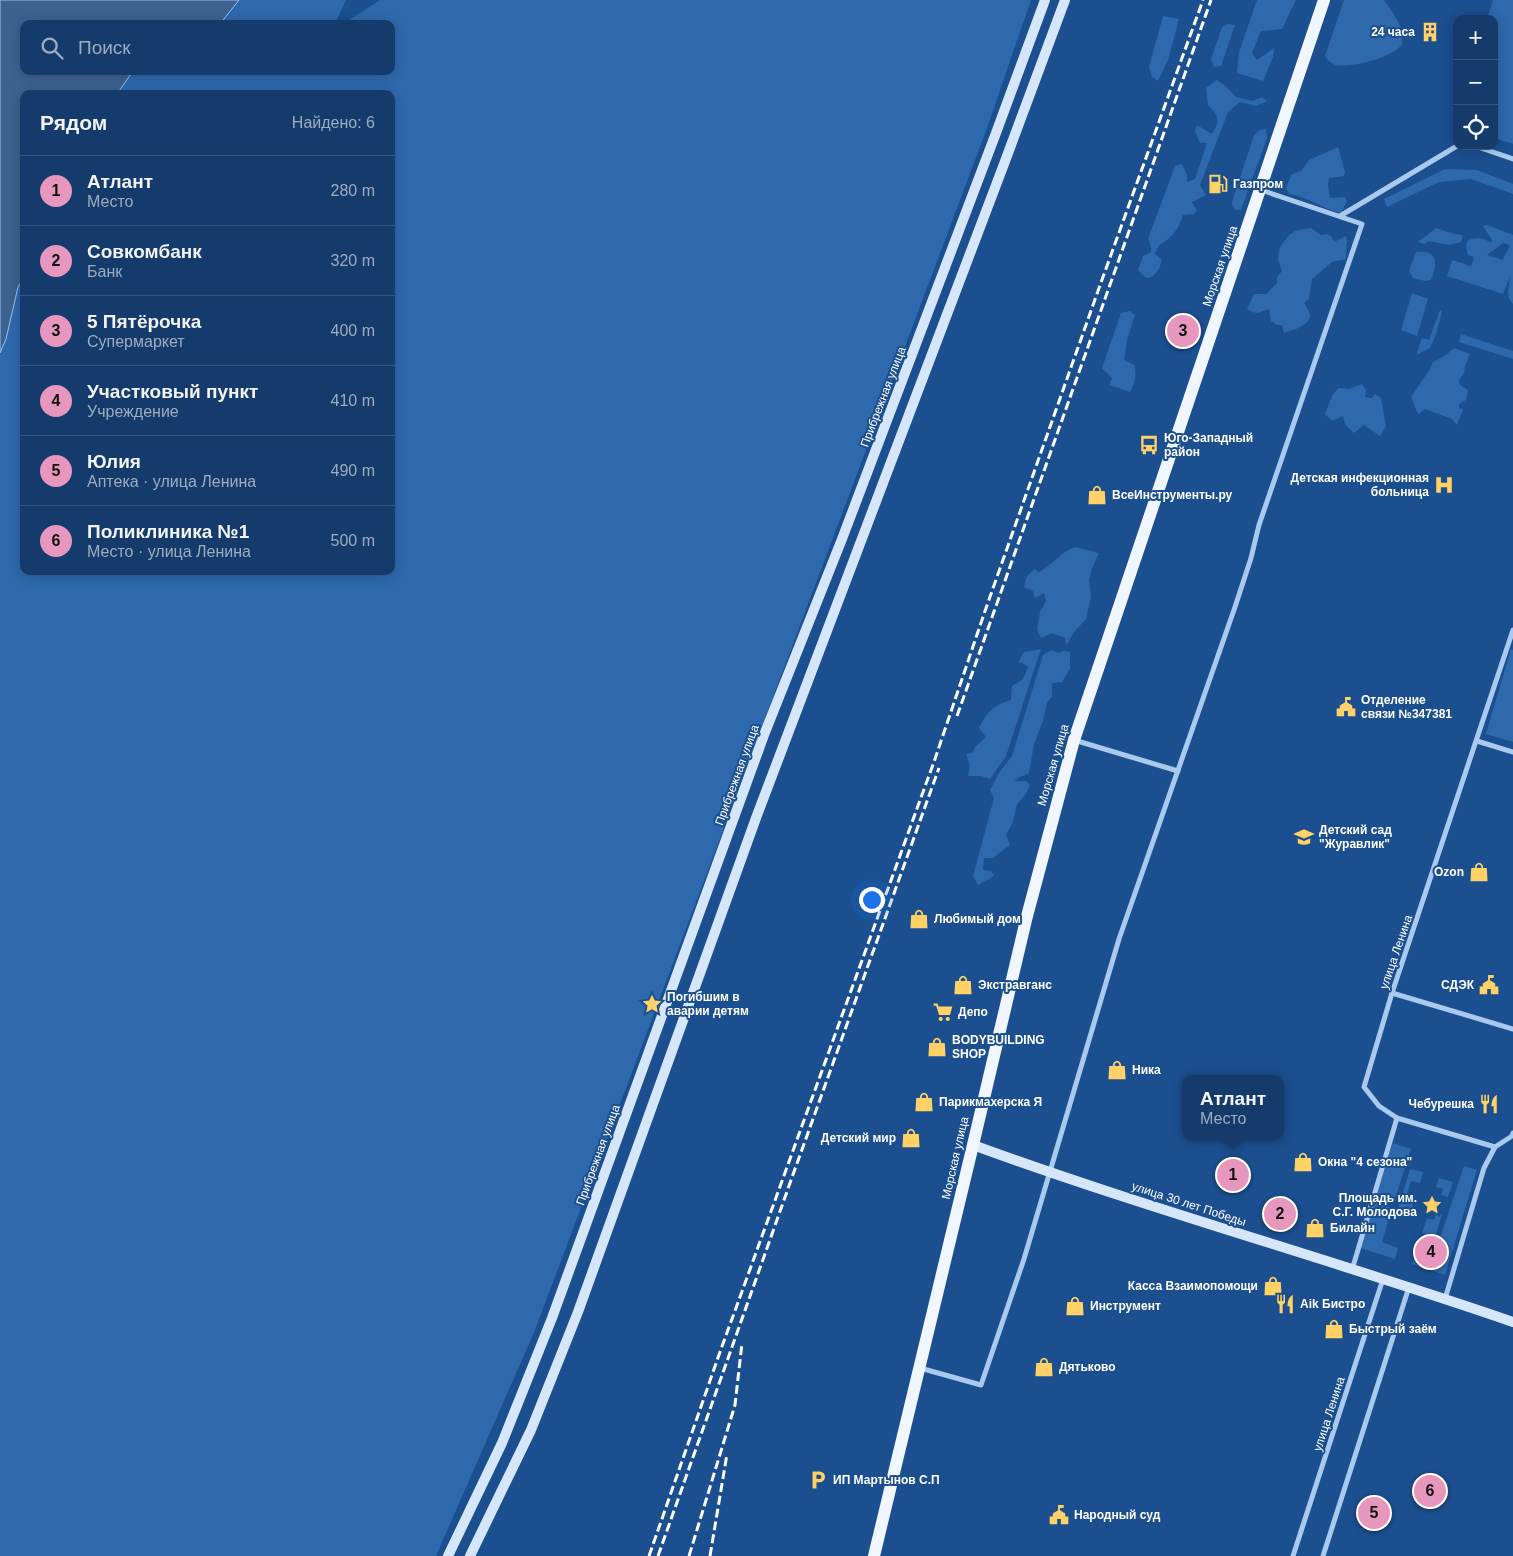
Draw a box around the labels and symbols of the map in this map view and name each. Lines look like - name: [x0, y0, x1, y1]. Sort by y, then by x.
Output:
- building icon: 24 часа: [1419, 21, 1441, 43]
- place label: 24 часа: [1371, 25, 1415, 39]
- fuel station icon: Газпром: [1207, 173, 1229, 195]
- place label: Газпром: [1233, 177, 1283, 191]
- street label: Морская улица: [1200, 223, 1240, 308]
- pin: 3: [1167, 312, 1199, 350]
- street label: Прибрежная улица: [857, 345, 909, 449]
- place label: Юго-Западный район: [1164, 431, 1253, 459]
- bus stop icon: Юго-Западный район: [1138, 434, 1160, 456]
- place label: Детская инфекционная больница: [1290, 471, 1429, 499]
- hospital icon: Детская инфекционная больница: [1433, 474, 1455, 496]
- shop icon: ВсеИнструменты.ру: [1086, 484, 1108, 506]
- place label: ВсеИнструменты.ру: [1112, 488, 1233, 502]
- place label: Отделение связи №347381: [1361, 693, 1452, 721]
- public building icon: Отделение связи №347381: [1335, 696, 1357, 718]
- street label: Прибрежная улица: [712, 722, 762, 827]
- street label: Морская улица: [1035, 722, 1071, 808]
- place label: Детский сад "Журавлик": [1319, 823, 1392, 851]
- school or university icon: Детский сад "Журавлик": [1293, 826, 1315, 848]
- shop icon: Ozon: [1468, 861, 1490, 883]
- place label: Ozon: [1434, 865, 1464, 879]
- your location: [859, 887, 885, 913]
- shop icon: Любимый дом: [908, 908, 930, 930]
- place label: Любимый дом: [934, 912, 1021, 926]
- street label: улица Ленина: [1377, 913, 1415, 991]
- shop icon: Экстравганс: [952, 974, 974, 996]
- public building icon: СДЭК: [1478, 974, 1500, 996]
- place label: Экстравганс: [978, 978, 1052, 992]
- place label: СДЭК: [1441, 978, 1475, 992]
- place label: Погибшим в аварии детям: [667, 990, 749, 1018]
- place icon: Погибшим в аварии детям: [641, 993, 663, 1015]
- supermarket icon: Депо: [932, 1001, 954, 1023]
- place label: Депо: [958, 1005, 988, 1019]
- place label: BODYBUILDING SHOP: [952, 1033, 1045, 1061]
- shop icon: BODYBUILDING SHOP: [926, 1036, 948, 1058]
- shop icon: Ника: [1106, 1059, 1128, 1081]
- place label: Ника: [1132, 1063, 1161, 1077]
- shop icon: Парикмахерска Я: [913, 1091, 935, 1113]
- restaurant icon: Чебурешка: [1478, 1093, 1500, 1115]
- place label: Парикмахерска Я: [939, 1095, 1042, 1109]
- place label: Чебурешка: [1409, 1097, 1474, 1111]
- street label: Прибрежная улица: [573, 1102, 623, 1207]
- street label: Морская улица: [939, 1115, 971, 1201]
- shop icon: Детский мир: [900, 1127, 922, 1149]
- place label: Детский мир: [821, 1131, 896, 1145]
- shop icon: Окна "4 сезона": [1292, 1151, 1314, 1173]
- place label: Окна "4 сезона": [1318, 1155, 1412, 1169]
- pin: 1: [1217, 1156, 1249, 1194]
- street label: улица 30 лет Победы: [1130, 1179, 1248, 1229]
- place label: Площадь им. С.Г. Молодова: [1333, 1191, 1417, 1219]
- place icon: Площадь им. С.Г. Молодова: [1421, 1194, 1443, 1216]
- pin: 2: [1264, 1195, 1296, 1233]
- shop icon: Билайн: [1304, 1217, 1326, 1239]
- place label: Билайн: [1330, 1221, 1375, 1235]
- pin: 4: [1415, 1233, 1447, 1271]
- shop icon: Касса Взаимопомощи: [1262, 1275, 1284, 1297]
- place label: Касса Взаимопомощи: [1128, 1279, 1258, 1293]
- restaurant icon: Aik Бистро: [1274, 1293, 1296, 1315]
- shop icon: Инструмент: [1064, 1295, 1086, 1317]
- place label: Aik Бистро: [1300, 1297, 1365, 1311]
- place label: Инструмент: [1090, 1299, 1161, 1313]
- shop icon: Быстрый заём: [1323, 1318, 1345, 1340]
- place label: Быстрый заём: [1349, 1322, 1437, 1336]
- shop icon: Дятьково: [1033, 1356, 1055, 1378]
- place label: Дятьково: [1059, 1360, 1116, 1374]
- street label: улица Ленина: [1310, 1375, 1348, 1453]
- parking icon: ИП Мартынов С.П: [807, 1469, 829, 1491]
- pin: 6: [1414, 1472, 1446, 1510]
- place label: ИП Мартынов С.П: [833, 1473, 940, 1487]
- pin: 5: [1358, 1494, 1390, 1532]
- public building icon: Народный суд: [1048, 1504, 1070, 1526]
- place label: Народный суд: [1074, 1508, 1161, 1522]

